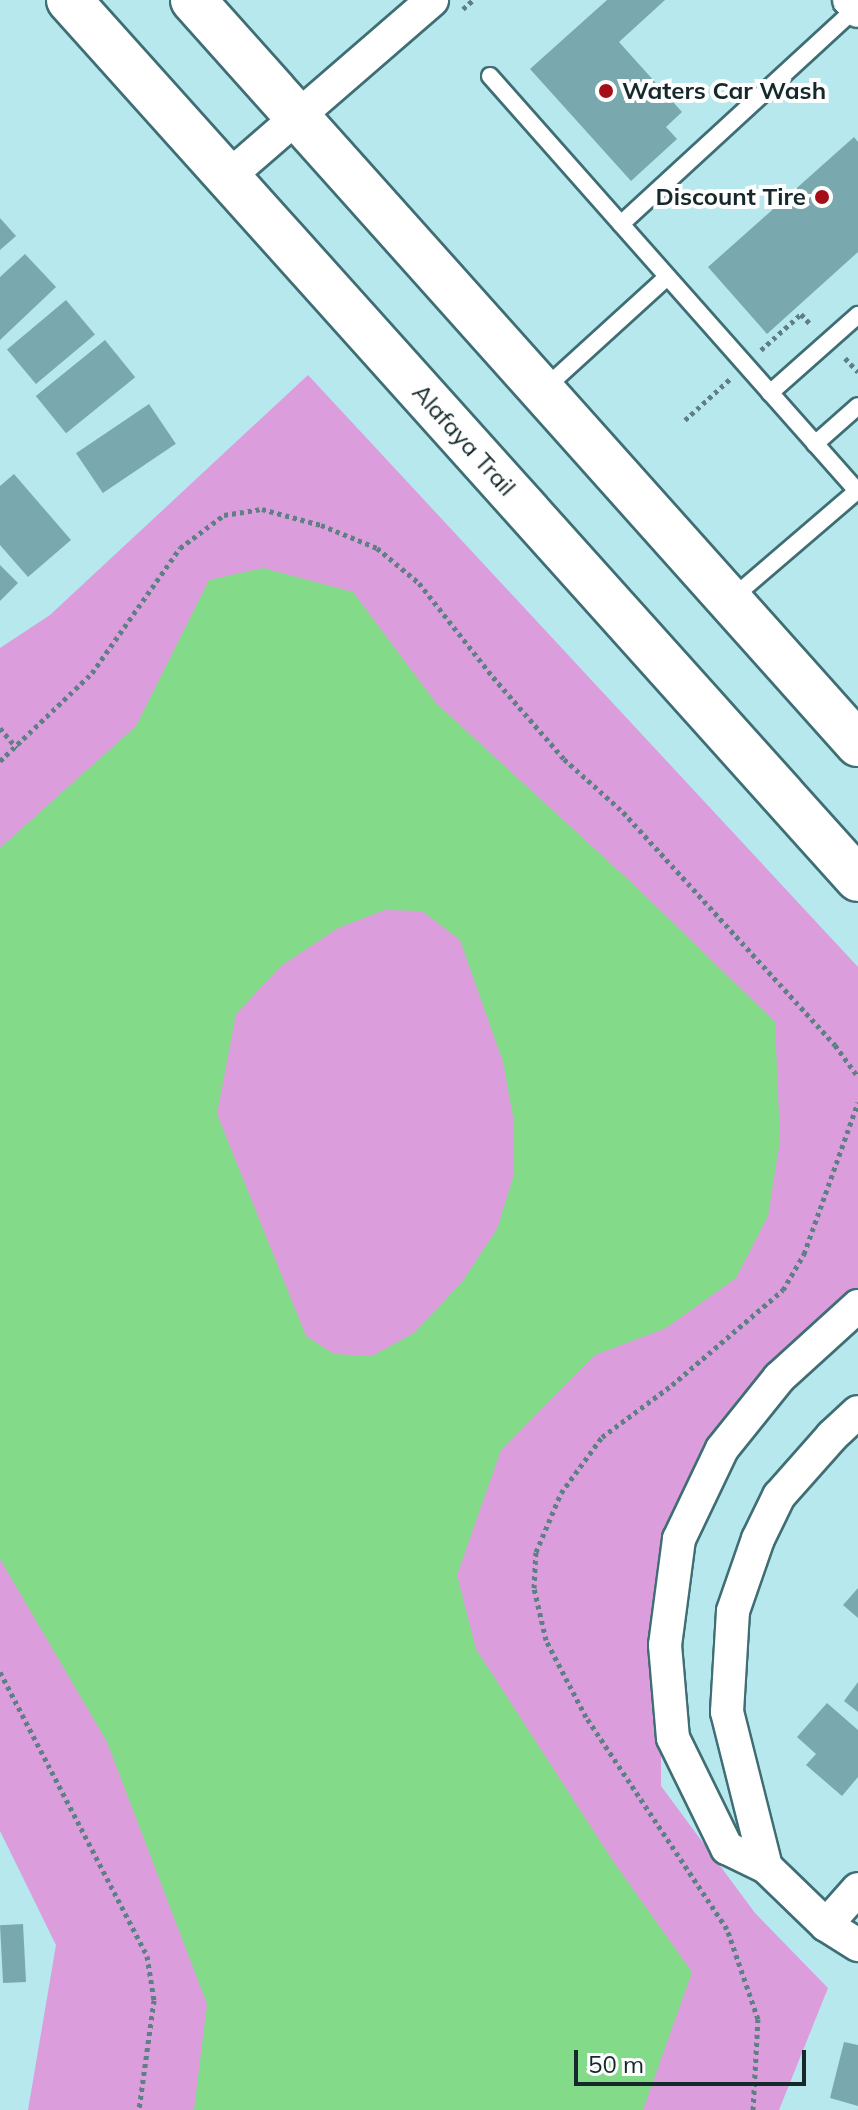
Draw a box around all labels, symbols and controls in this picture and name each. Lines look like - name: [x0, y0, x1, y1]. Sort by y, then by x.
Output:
- place label: Waters Car Wash: [622, 77, 826, 105]
- marker: Waters Car Wash: [597, 82, 615, 100]
- place label: Discount Tire: [655, 183, 806, 211]
- marker: Discount Tire: [813, 188, 831, 206]
- street label: Alafaya Trail: [406, 378, 522, 502]
- scale bar: [578, 2034, 810, 2084]
- text: 50 m: [588, 2049, 644, 2079]

